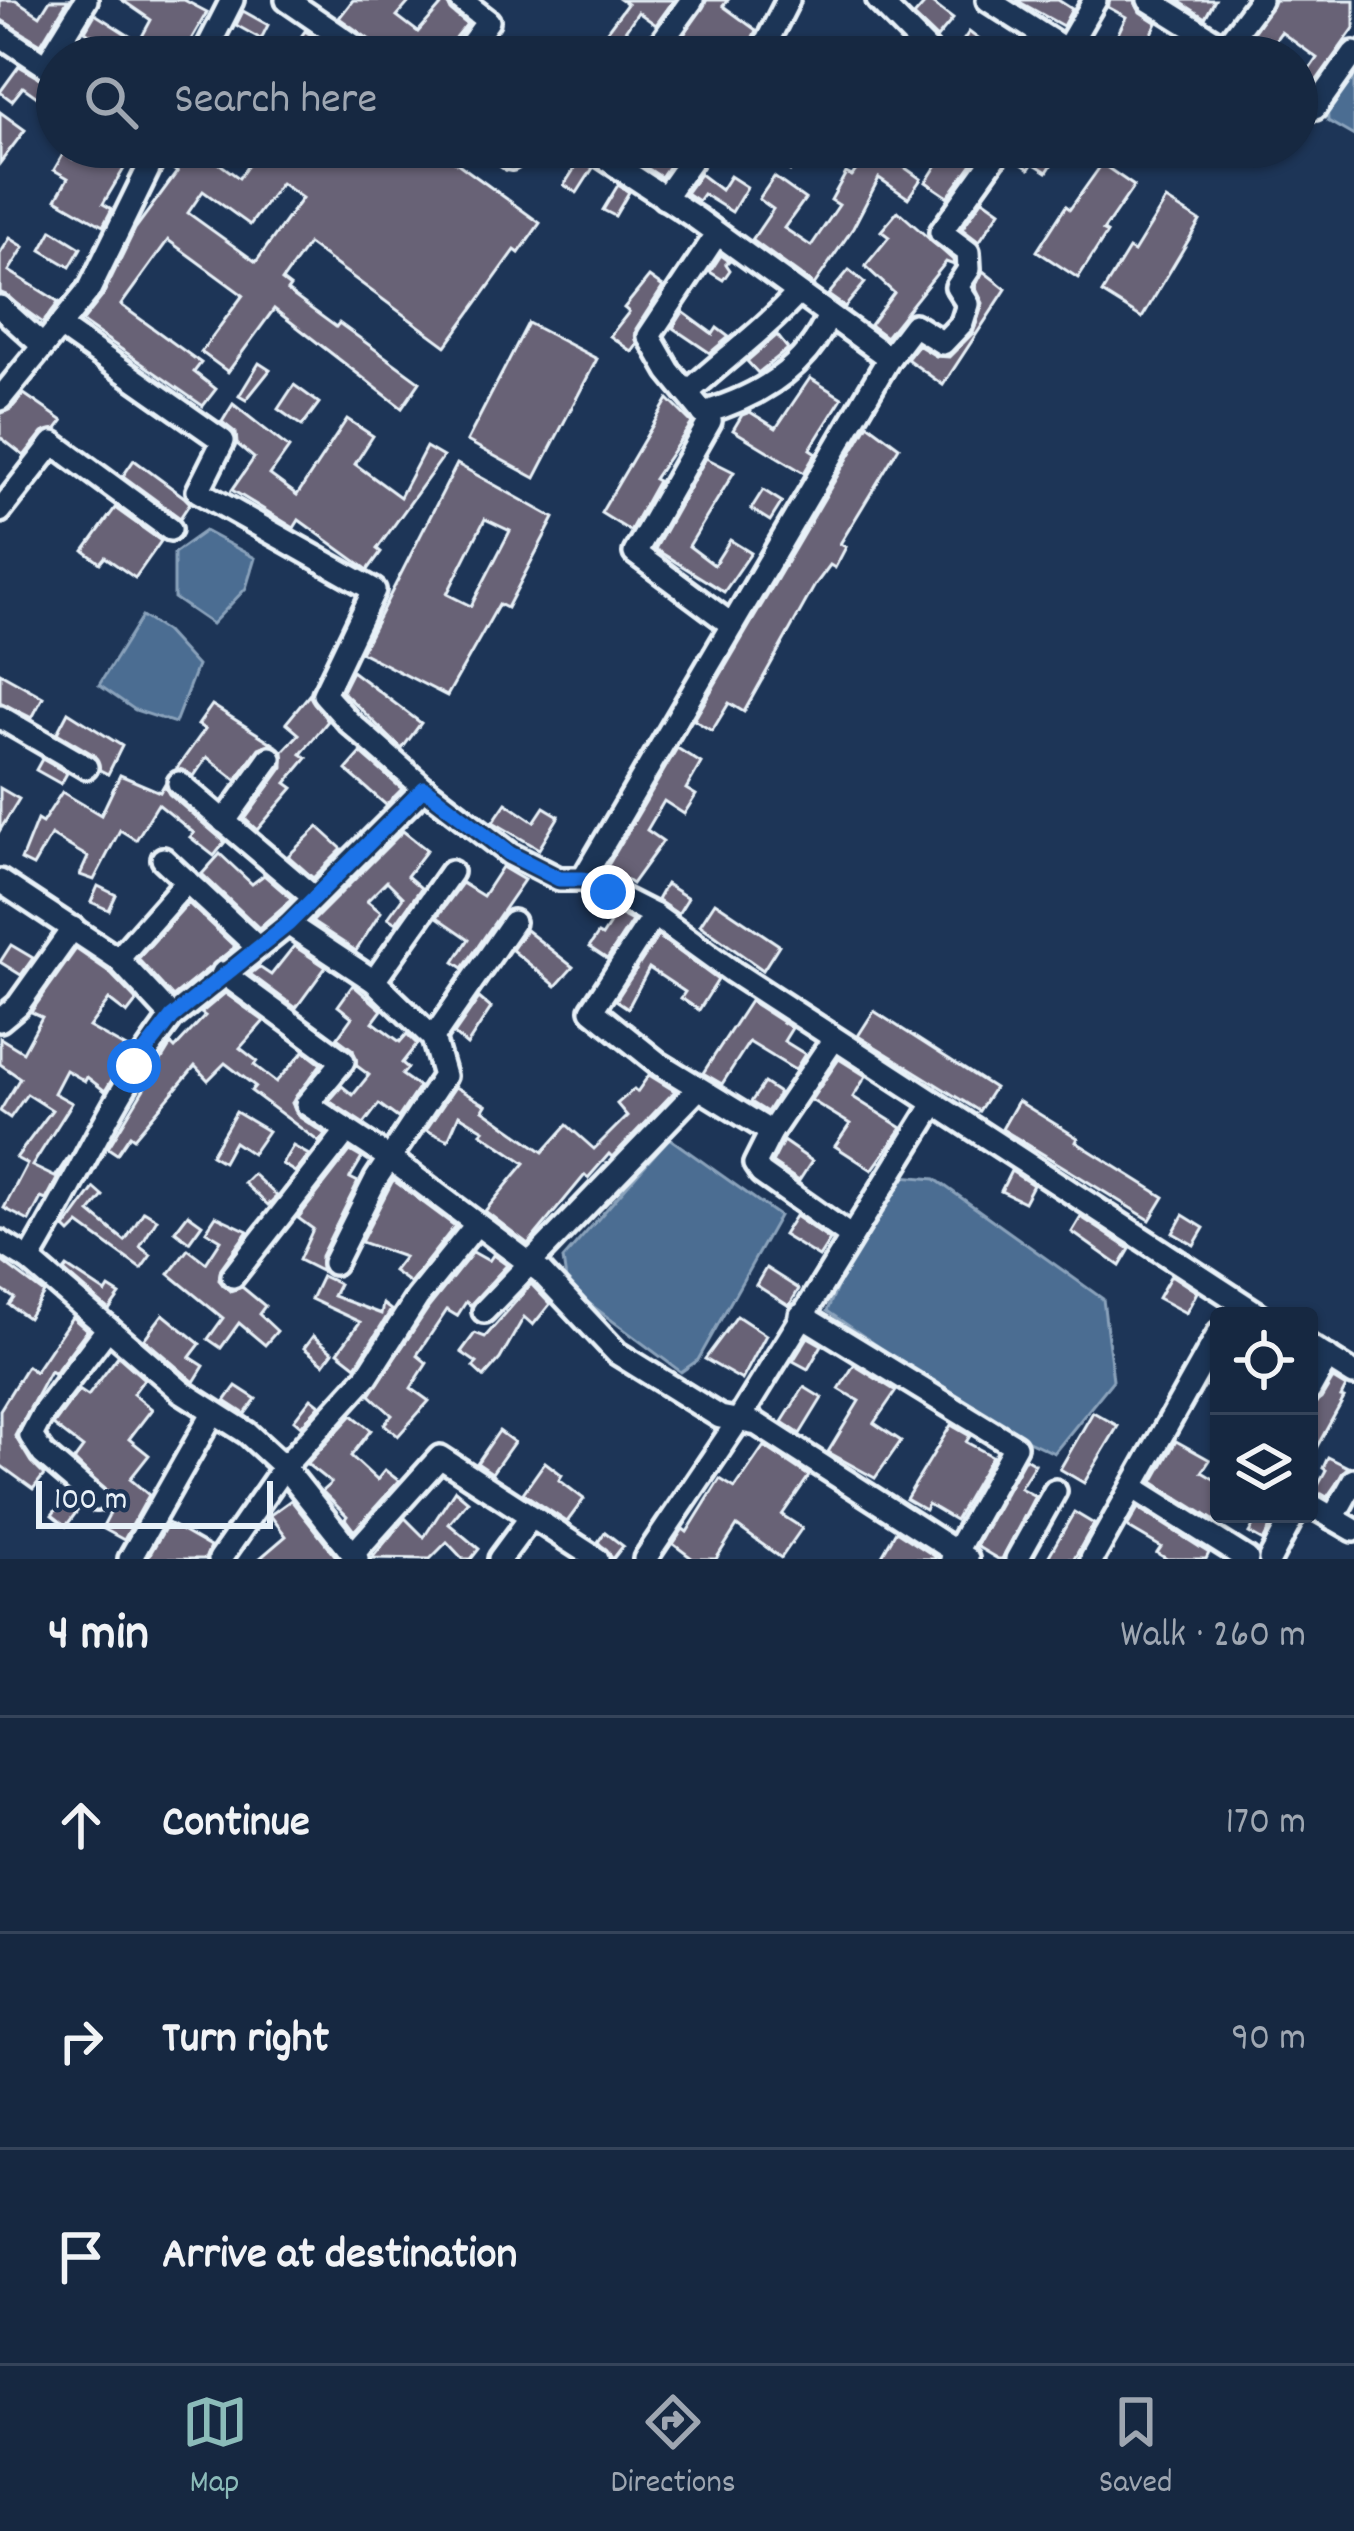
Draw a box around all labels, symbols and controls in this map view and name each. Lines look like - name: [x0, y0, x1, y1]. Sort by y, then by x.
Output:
- search box: [36, 36, 1318, 168]
- icon: search: [78, 69, 144, 135]
- text: Search here: [174, 70, 377, 134]
- route end: [581, 865, 635, 919]
- route start: [107, 1039, 161, 1093]
- map controls: [1210, 1307, 1318, 1523]
- button: locate: [1210, 1307, 1318, 1415]
- button: layers: [1210, 1415, 1318, 1523]
- scale bar: [36, 1475, 273, 1528]
- text: 100 m: [54, 1478, 127, 1525]
- text: 4 min: [48, 1601, 149, 1673]
- text: Walk · 260 m: [1120, 1610, 1306, 1665]
- icon: ahead: [48, 1792, 114, 1858]
- text: Continue: [162, 1793, 310, 1857]
- text: 170 m: [1226, 1797, 1306, 1852]
- icon: right: [48, 2008, 114, 2074]
- text: Turn right: [162, 2009, 329, 2073]
- text: 90 m: [1231, 2013, 1306, 2068]
- icon: arrive: [48, 2224, 114, 2290]
- text: Arrive at destination: [162, 2225, 517, 2289]
- tab: Map: [182, 2389, 248, 2508]
- tab: Directions: [611, 2389, 736, 2508]
- tab: Saved: [1099, 2389, 1172, 2508]

